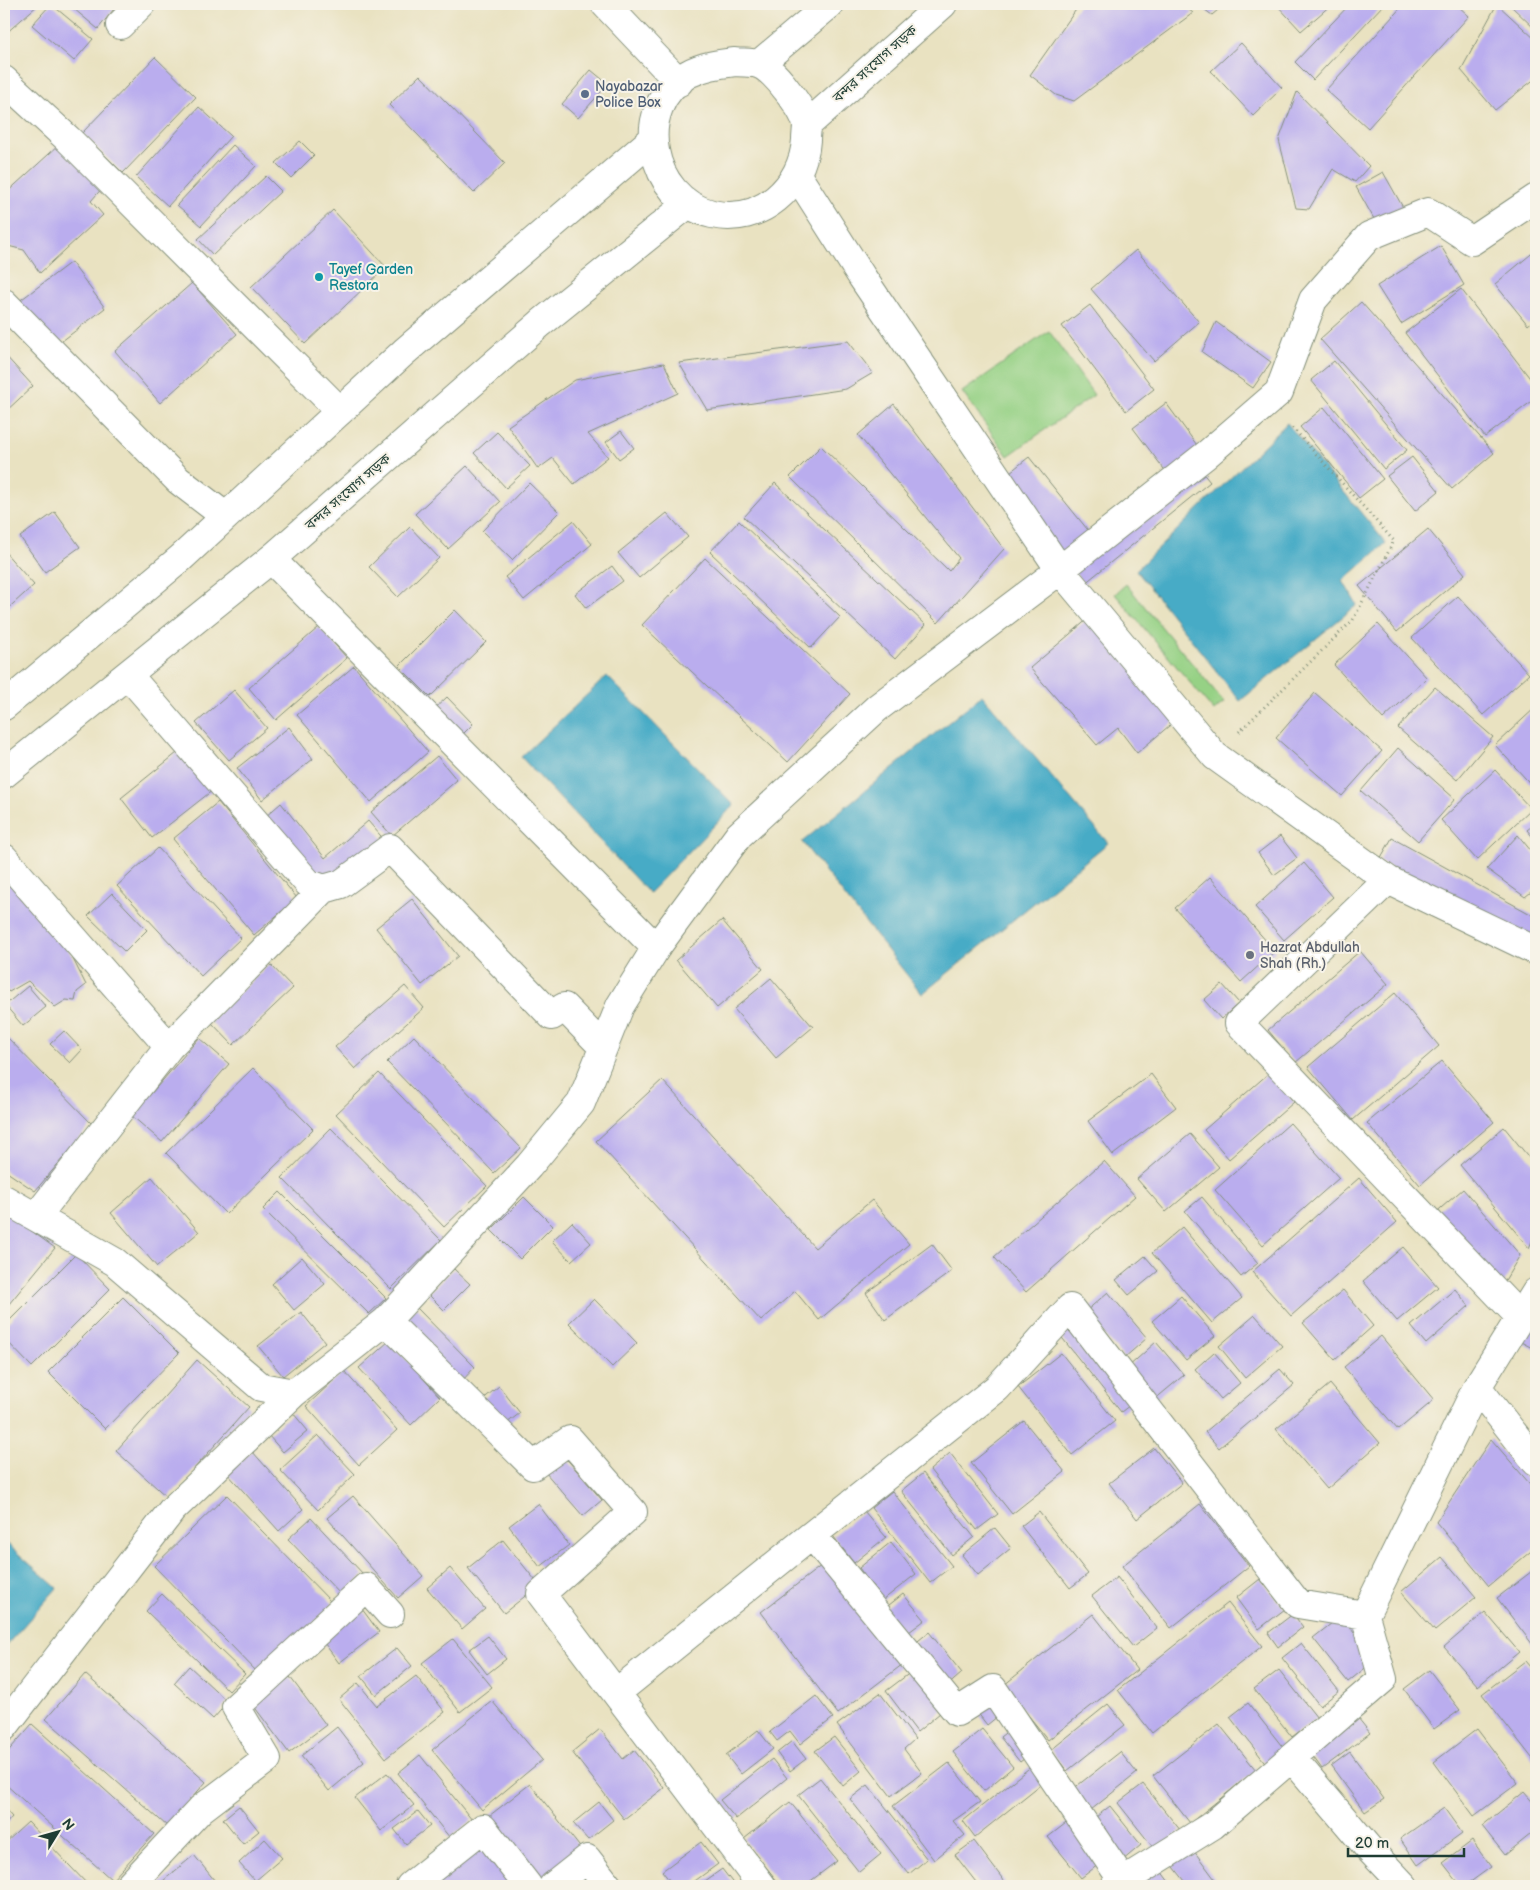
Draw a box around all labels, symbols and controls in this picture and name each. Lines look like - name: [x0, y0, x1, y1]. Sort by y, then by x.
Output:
- street label: বন্দর সংযোগ সড়ক: [829, 21, 921, 107]
- place label: Nayabazar Police Box: [595, 78, 664, 111]
- marker: Nayabazar Police Box: [579, 88, 591, 100]
- place label: Tayef Garden Restora: [329, 261, 413, 294]
- marker: Tayef Garden Restora: [313, 271, 325, 283]
- street label: বন্দর সংযোগ সড়ক: [301, 450, 395, 534]
- place label: Hazrat Abdullah Shah (Rh.): [1260, 939, 1360, 972]
- marker: Hazrat Abdullah Shah (Rh.): [1244, 949, 1256, 961]
- north arrow: [32, 1808, 82, 1858]
- text: N: [58, 1815, 78, 1834]
- scale bar: [1348, 1825, 1464, 1857]
- text: 20 m: [1355, 1834, 1389, 1853]

